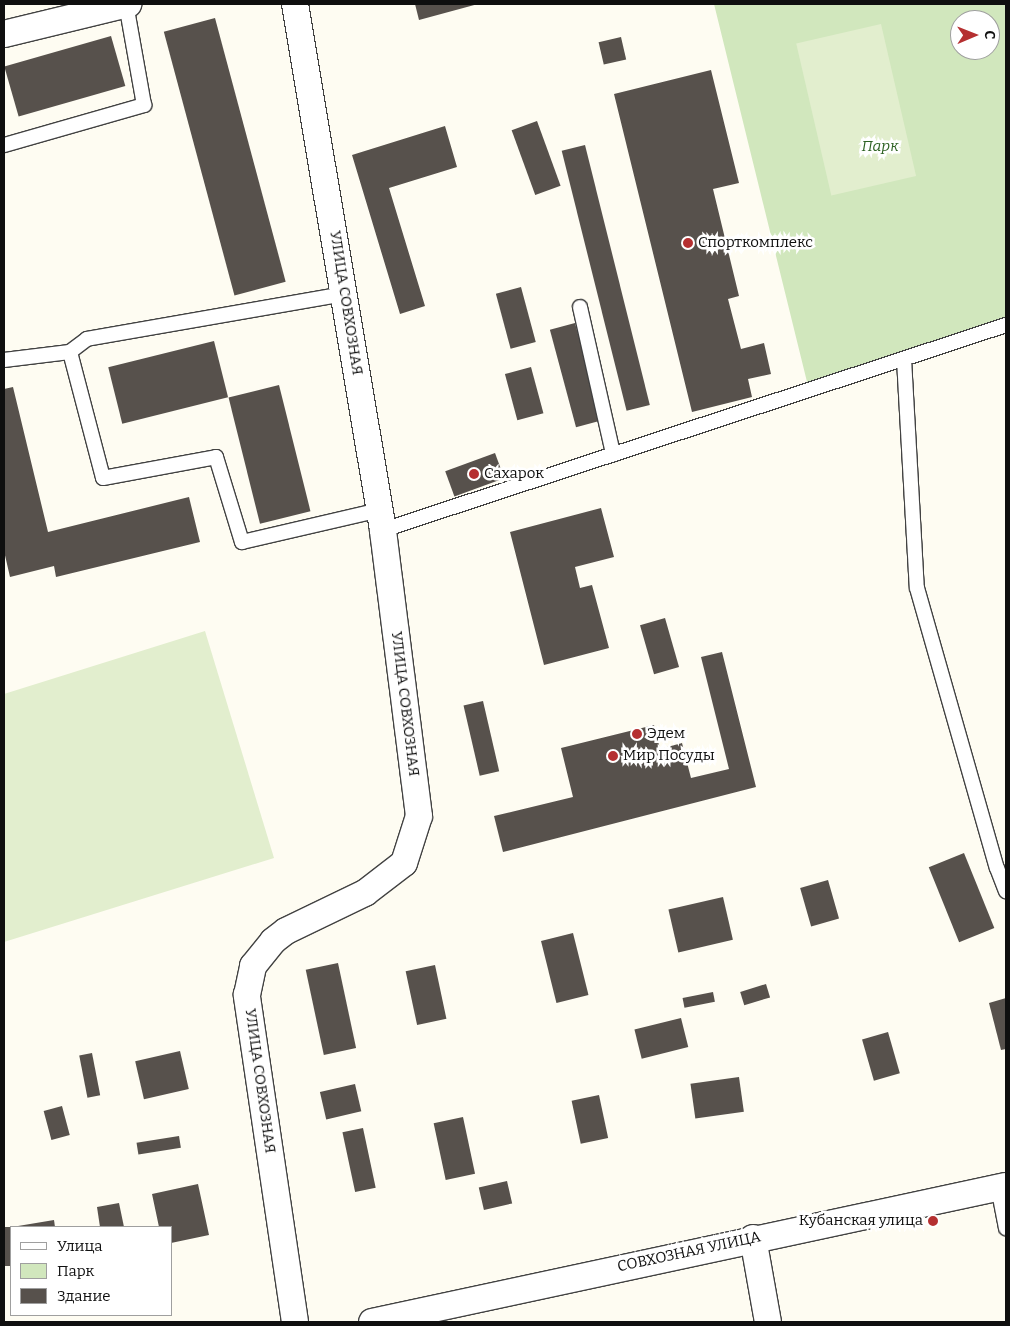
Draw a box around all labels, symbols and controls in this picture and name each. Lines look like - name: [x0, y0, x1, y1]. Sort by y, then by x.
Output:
- north arrow: [950, 10, 1000, 60]
- text: С: [981, 30, 998, 39]
- park label: Парк: [861, 138, 899, 156]
- street label: УЛИЦА СОВХОЗНАЯ: [326, 229, 366, 377]
- place label: Спорткомплекс: [698, 234, 813, 252]
- marker: Спорткомплекс: [682, 237, 694, 249]
- place label: Сахарок: [484, 465, 544, 483]
- marker: Сахарок: [468, 468, 480, 480]
- street label: УЛИЦА СОВХОЗНАЯ: [387, 630, 423, 778]
- place label: Эдем: [647, 725, 685, 743]
- marker: Эдем: [631, 728, 643, 740]
- place label: Мир Посуды: [623, 747, 715, 765]
- marker: Мир Посуды: [607, 750, 619, 762]
- street label: УЛИЦА СОВХОЗНАЯ: [241, 1007, 279, 1155]
- place label: Кубанская улица: [799, 1212, 923, 1230]
- marker: Кубанская улица: [927, 1215, 939, 1227]
- legend: [10, 1226, 172, 1316]
- street label: СОВХОЗНАЯ УЛИЦА: [616, 1228, 762, 1276]
- text: Улица: [57, 1237, 103, 1255]
- text: Парк: [57, 1262, 94, 1280]
- text: Здание: [57, 1287, 111, 1305]

